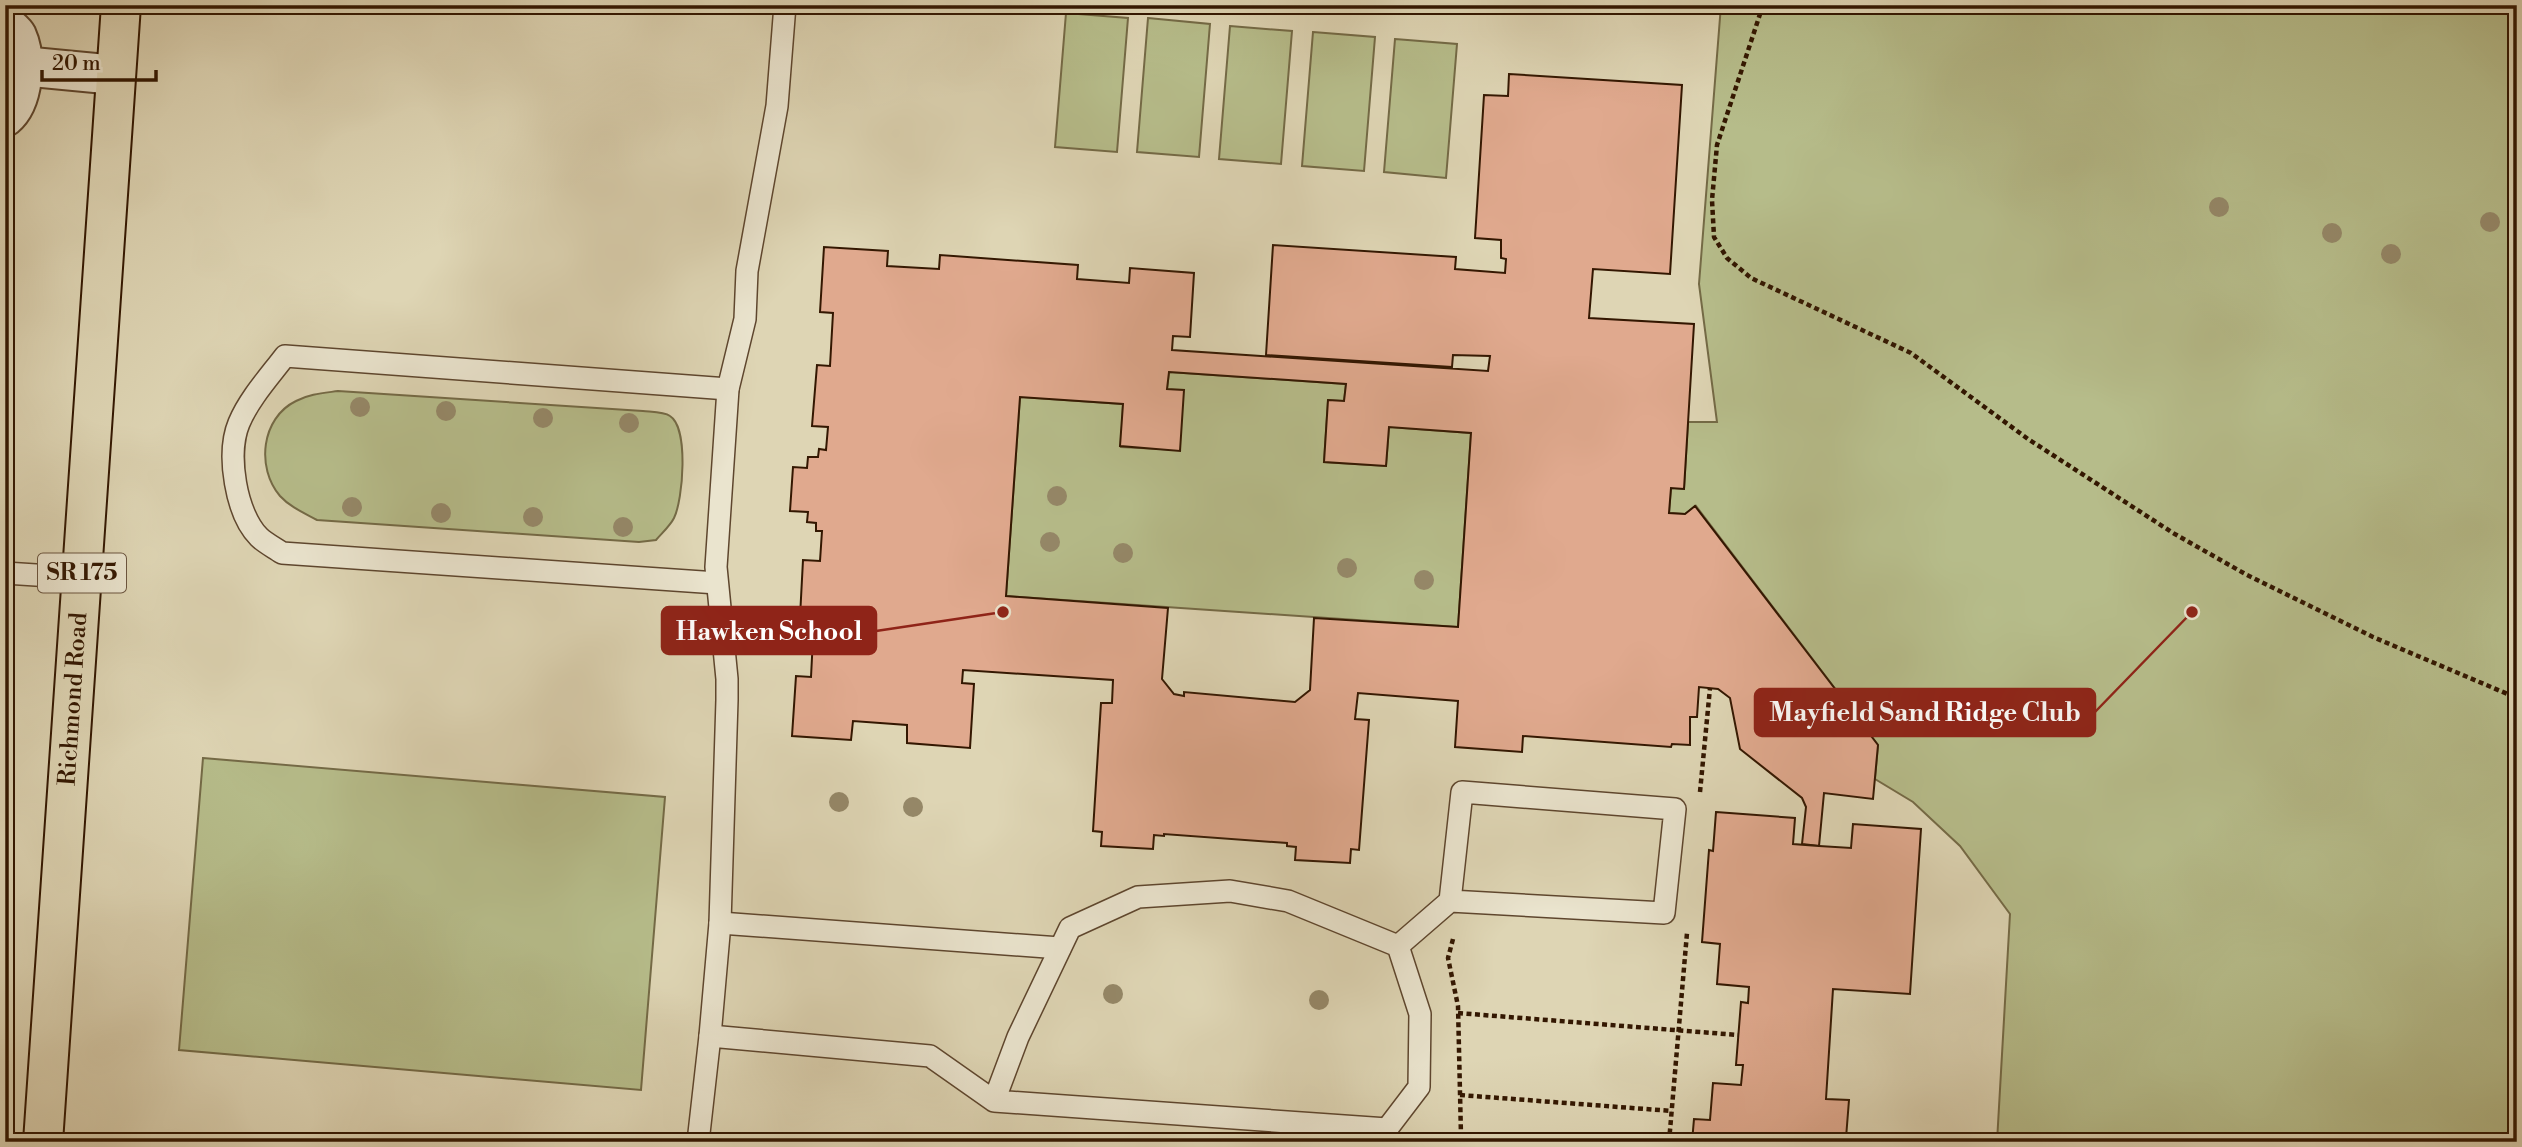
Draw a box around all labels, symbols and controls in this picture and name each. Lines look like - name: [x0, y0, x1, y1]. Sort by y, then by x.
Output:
- scale bar: [42, 38, 156, 82]
- text: 20 m: [52, 51, 101, 77]
- road number: SR 175: [38, 554, 126, 593]
- callout: Hawken School: [662, 607, 876, 654]
- street label: Richmond Road: [52, 611, 94, 787]
- text: Hawken School: [676, 616, 863, 648]
- callout: Mayfield Sand Ridge Club: [1755, 689, 2095, 736]
- text: Mayfield Sand Ridge Club: [1769, 697, 2081, 729]

